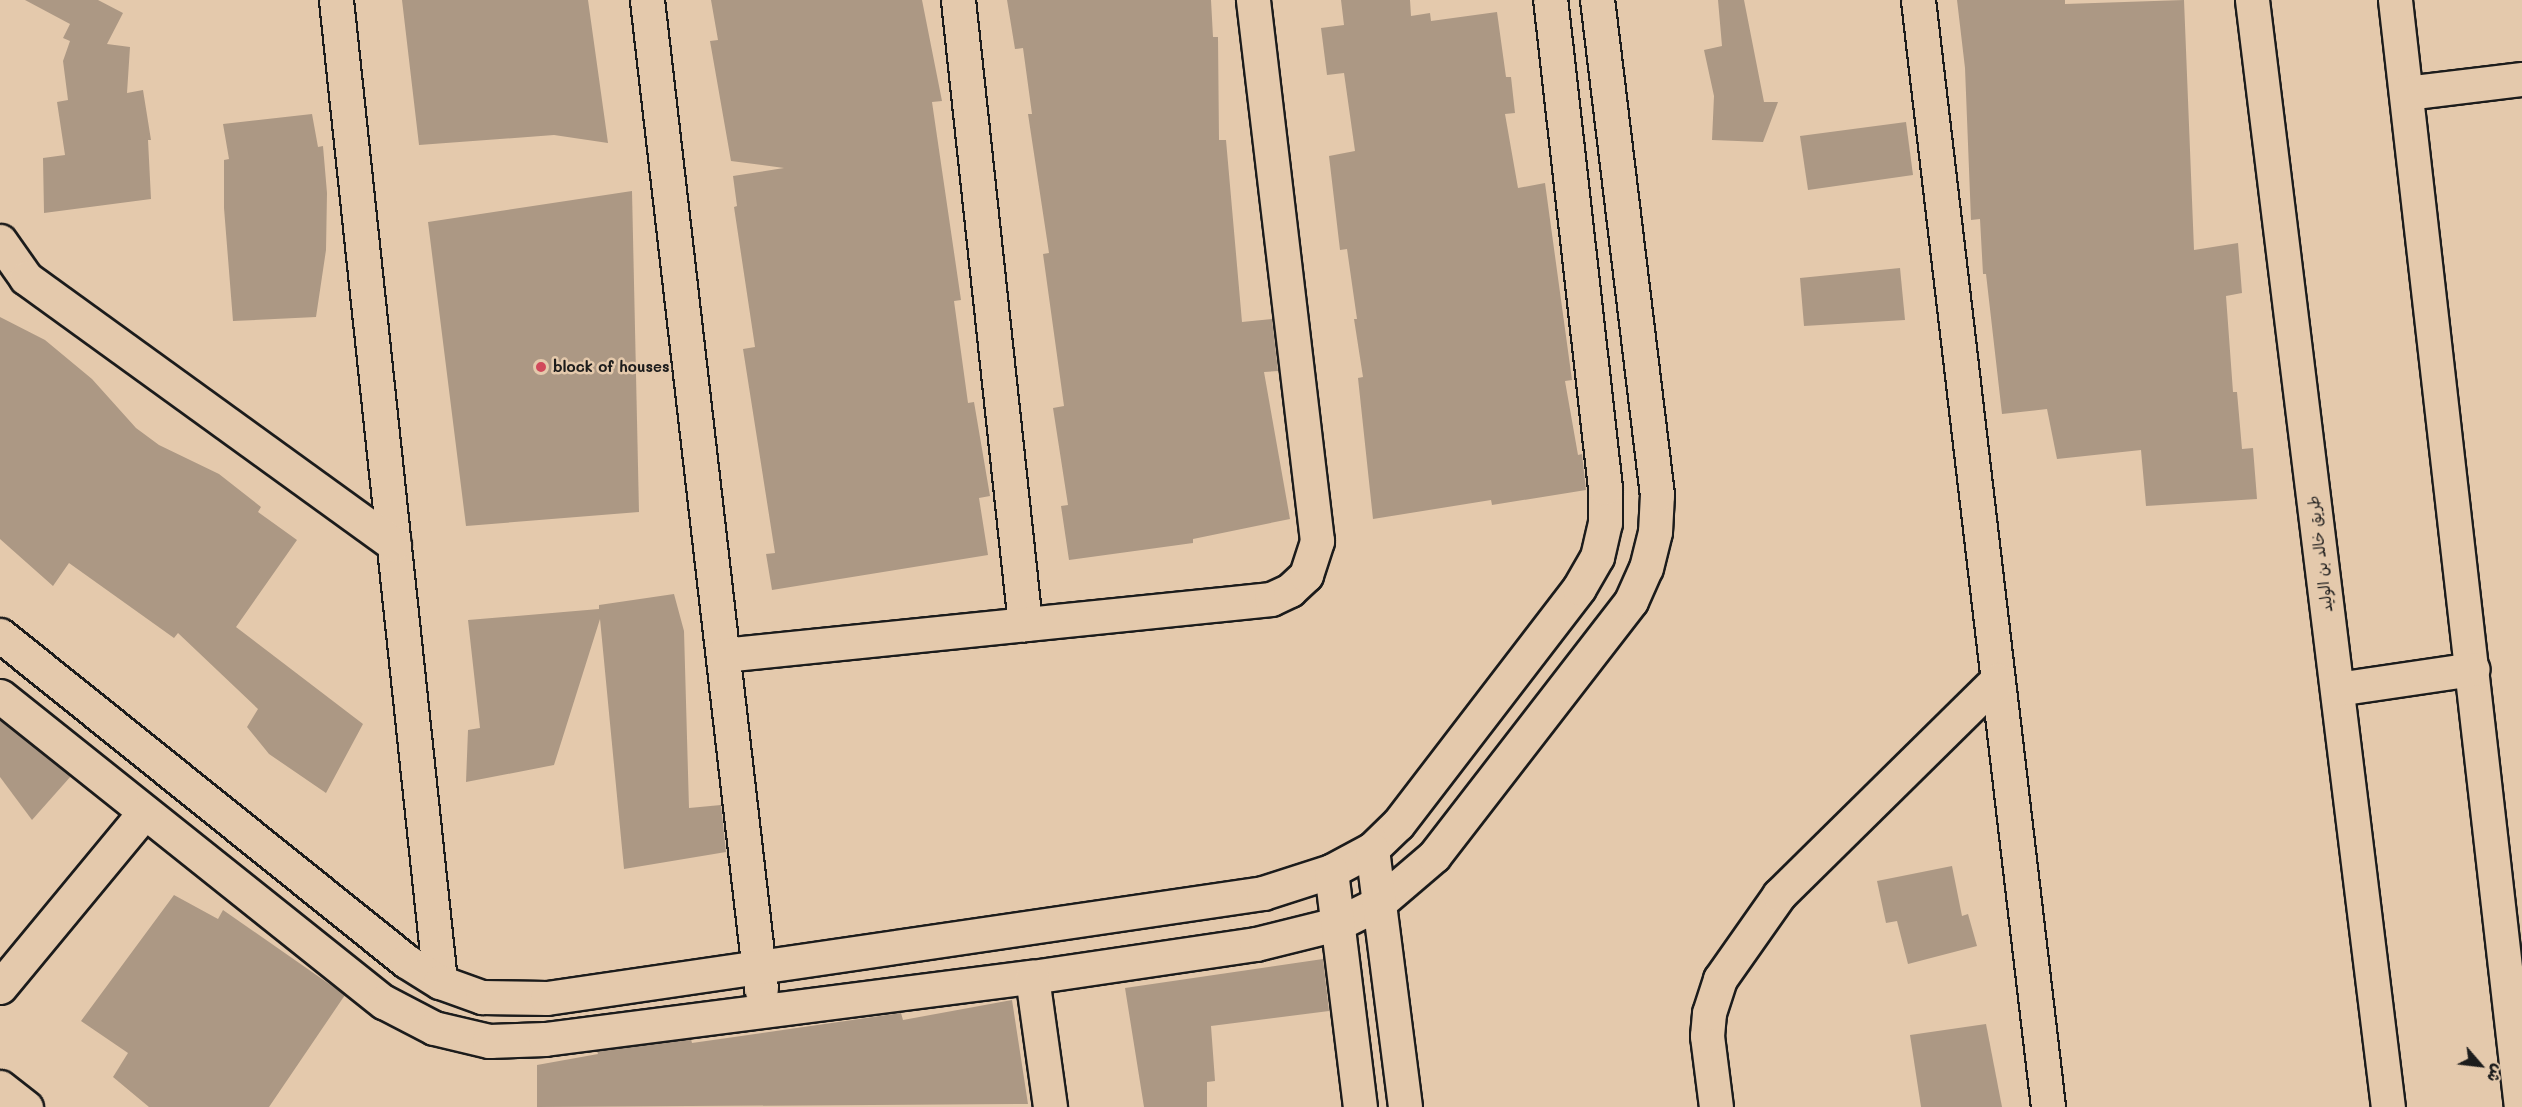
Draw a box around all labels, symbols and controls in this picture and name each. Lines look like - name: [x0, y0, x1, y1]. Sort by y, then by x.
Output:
- place label: block of houses: [553, 358, 670, 376]
- marker: block of houses: [534, 360, 548, 374]
- street label: طريق خالد بن الوليد: [2304, 495, 2336, 613]
- north arrow: [2450, 1035, 2510, 1095]
- text: ش: [2483, 1061, 2510, 1086]

